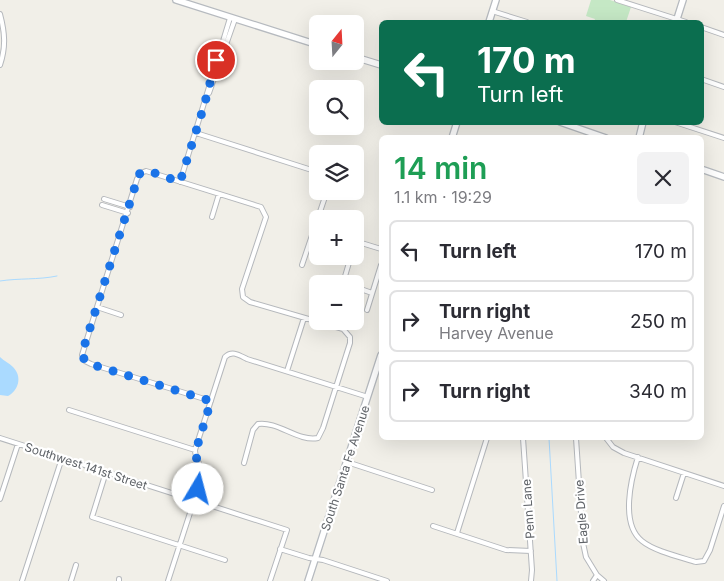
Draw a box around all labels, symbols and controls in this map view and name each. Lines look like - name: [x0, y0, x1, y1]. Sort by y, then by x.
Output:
- north arrow: [309, 15, 364, 70]
- map controls: [309, 15, 364, 330]
- pin: [195, 39, 237, 81]
- text: 170 m: [477, 39, 576, 81]
- icon: left: [394, 40, 459, 105]
- icon: arrive: [202, 46, 230, 74]
- button: search: [309, 80, 364, 135]
- text: Turn left: [477, 81, 563, 107]
- button: layers: [309, 145, 364, 200]
- text: 14 min: [394, 150, 487, 186]
- button: close: [637, 152, 689, 204]
- text: 1.1 km · 19:29: [394, 187, 492, 207]
- button: +: [309, 210, 364, 265]
- icon: left: [396, 237, 424, 265]
- text: Turn left: [439, 240, 517, 263]
- text: 170 m: [635, 240, 687, 263]
- button: −: [309, 275, 364, 330]
- text: Turn right: [439, 300, 530, 323]
- icon: right: [396, 307, 424, 335]
- text: 250 m: [630, 310, 687, 333]
- text: Harvey Avenue: [439, 323, 554, 343]
- icon: right: [396, 377, 424, 405]
- text: Turn right: [439, 380, 530, 403]
- text: 340 m: [629, 380, 687, 403]
- street label: South Santa Fe Avenue: [318, 403, 372, 533]
- street label: Southwest 141st Street: [23, 439, 149, 493]
- position arrow: [171, 462, 223, 514]
- street label: Penn Lane: [518, 479, 538, 539]
- street label: Eagle Drive: [571, 479, 591, 545]

